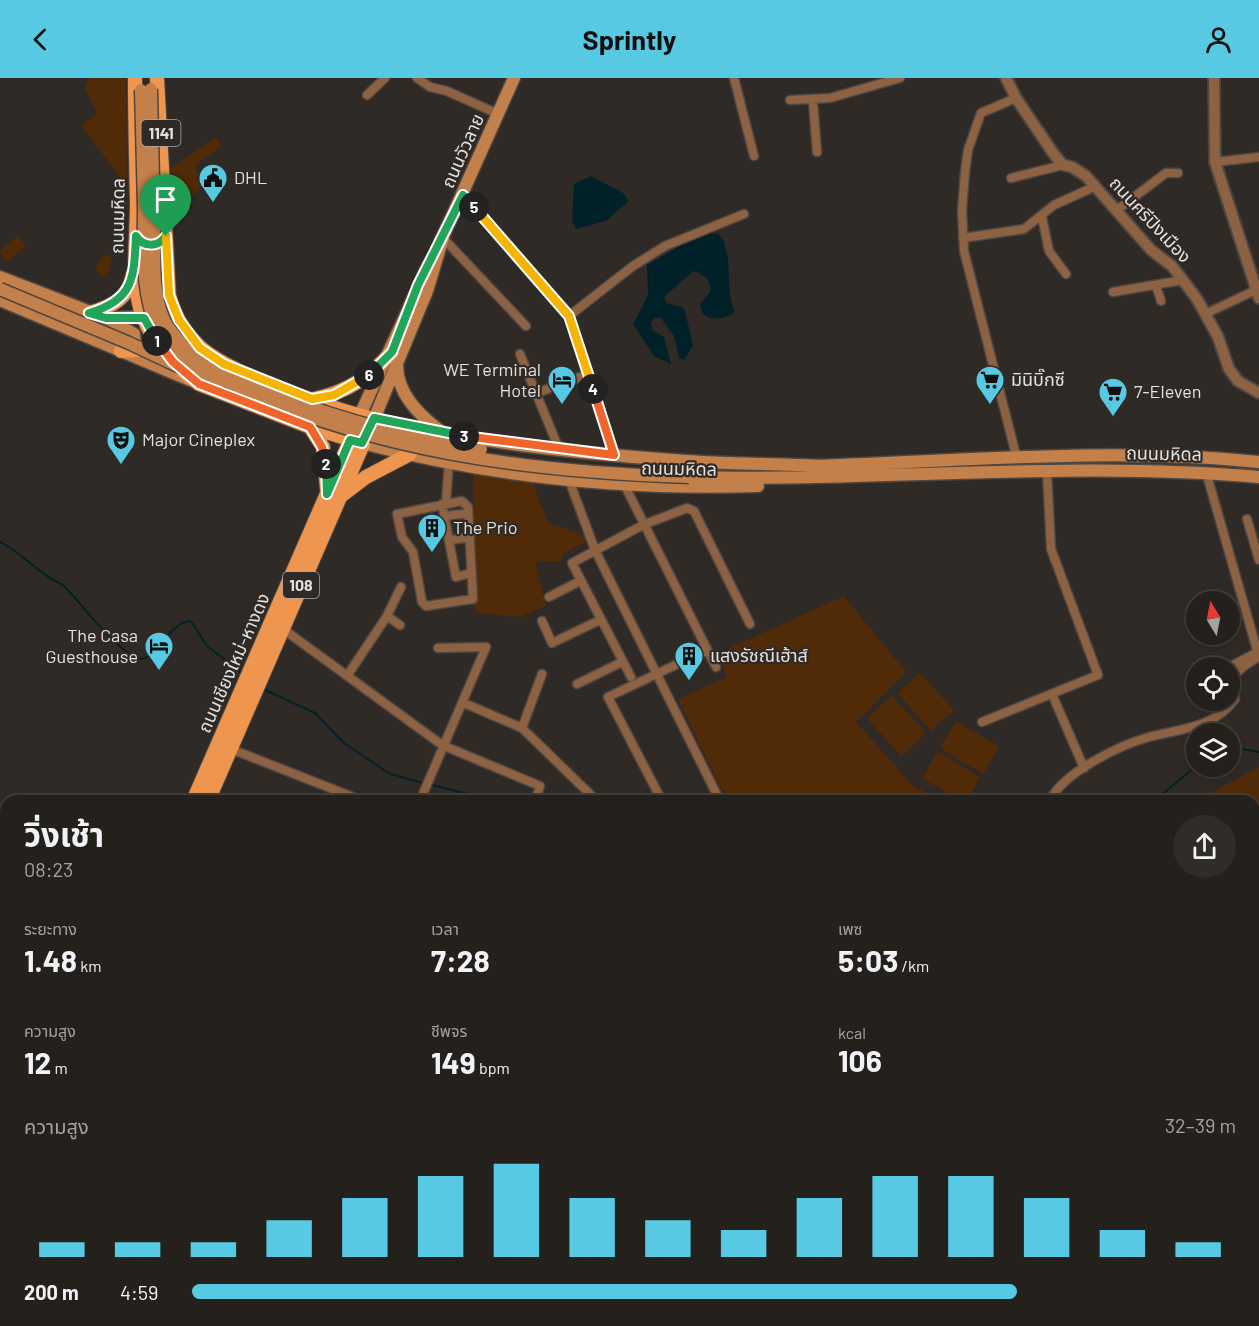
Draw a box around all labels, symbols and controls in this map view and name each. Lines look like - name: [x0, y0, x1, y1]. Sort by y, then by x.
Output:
- icon: back: [24, 23, 57, 56]
- text: Sprintly: [583, 23, 676, 55]
- icon: person: [1202, 23, 1235, 56]
- street label: ถนนวัวลาย: [436, 110, 488, 191]
- road number: 1141: [142, 120, 180, 146]
- public building icon: DHL: [197, 162, 229, 204]
- place label: DHL: [234, 166, 267, 188]
- street label: ถนนศรีปิงเมือง: [1105, 172, 1196, 267]
- pin: [140, 174, 191, 236]
- street label: ถนนมหิดล: [105, 178, 129, 254]
- icon: arrive: [149, 183, 182, 216]
- pin: 5: [459, 192, 489, 222]
- text: 5: [470, 197, 478, 216]
- pin: 1: [142, 326, 172, 356]
- text: 1: [154, 331, 160, 350]
- place label: WE Terminal Hotel: [443, 358, 541, 401]
- pin: 6: [354, 360, 384, 390]
- hotel icon: WE Terminal Hotel: [546, 364, 578, 406]
- supermarket icon: มินิบิ๊กซี: [974, 364, 1006, 406]
- text: 6: [365, 365, 373, 384]
- place label: มินิบิ๊กซี: [1011, 368, 1065, 390]
- pin: 4: [578, 374, 608, 404]
- supermarket icon: 7-Eleven: [1097, 376, 1129, 418]
- text: 4: [588, 379, 598, 398]
- place label: 7-Eleven: [1134, 380, 1202, 402]
- pin: 3: [449, 421, 479, 451]
- theatre icon: Major Cineplex: [105, 424, 137, 466]
- text: 3: [460, 426, 468, 445]
- place label: Major Cineplex: [142, 428, 256, 450]
- street label: ถนนมหิดล: [1126, 441, 1202, 465]
- pin: 2: [311, 449, 341, 479]
- text: 2: [322, 454, 330, 473]
- street label: ถนนมหิดล: [641, 456, 717, 480]
- building icon: The Prio: [416, 512, 448, 554]
- place label: The Prio: [453, 516, 518, 538]
- road number: 108: [283, 572, 319, 598]
- street label: ถนนเชียงใหม่-หางดง: [192, 589, 274, 736]
- north arrow: [1186, 591, 1240, 645]
- map controls: [1186, 591, 1240, 777]
- place label: The Casa Guesthouse: [45, 624, 138, 667]
- hotel icon: The Casa Guesthouse: [143, 630, 175, 672]
- building icon: แสงรัชณีเฮ้าส์: [673, 640, 705, 682]
- place label: แสงรัชณีเฮ้าส์: [710, 644, 808, 666]
- button: locate: [1186, 657, 1240, 711]
- button: layers: [1186, 723, 1240, 777]
- text: วิ่งเช้า: [24, 814, 104, 854]
- button: share: [1173, 815, 1236, 878]
- text: 08:23: [24, 857, 73, 881]
- text: ระยะทาง: [24, 919, 77, 938]
- text: เวลา: [431, 919, 459, 938]
- text: เพซ: [838, 919, 862, 938]
- text: 1.48: [24, 942, 77, 978]
- text: 7:28: [431, 942, 490, 978]
- text: 5:03: [838, 942, 898, 978]
- text: km: [77, 956, 102, 975]
- text: /km: [898, 956, 929, 975]
- text: ความสูง: [24, 1021, 76, 1040]
- text: ชีพจร: [431, 1021, 467, 1040]
- text: kcal: [838, 1023, 866, 1042]
- text: 106: [838, 1042, 882, 1078]
- text: 12: [24, 1044, 51, 1080]
- text: 149: [431, 1044, 476, 1080]
- text: m: [51, 1058, 68, 1077]
- text: bpm: [476, 1058, 510, 1077]
- text: 32–39 m: [1165, 1113, 1236, 1137]
- text: ความสูง: [24, 1114, 89, 1138]
- text: 200 m: [24, 1280, 79, 1304]
- text: 4:59: [120, 1280, 159, 1304]

